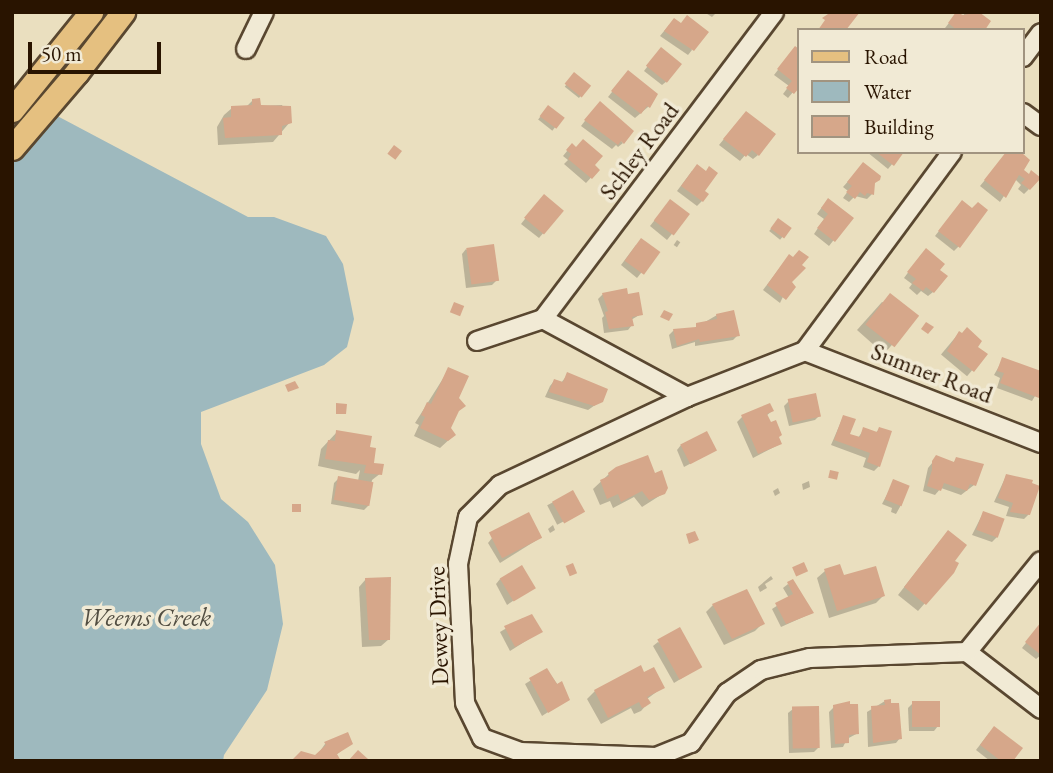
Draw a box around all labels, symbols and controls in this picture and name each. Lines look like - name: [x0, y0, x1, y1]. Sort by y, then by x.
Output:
- scale bar: [32, 28, 164, 72]
- legend: [797, 28, 1025, 154]
- text: 50 m: [41, 40, 82, 67]
- text: Road: [864, 43, 908, 70]
- text: Water: [864, 78, 911, 105]
- street label: Schley Road: [593, 97, 685, 205]
- text: Building: [864, 113, 934, 140]
- street label: Sumner Road: [867, 337, 997, 409]
- street label: Dewey Drive: [422, 566, 454, 686]
- water label: Weems Creek: [81, 602, 211, 634]

